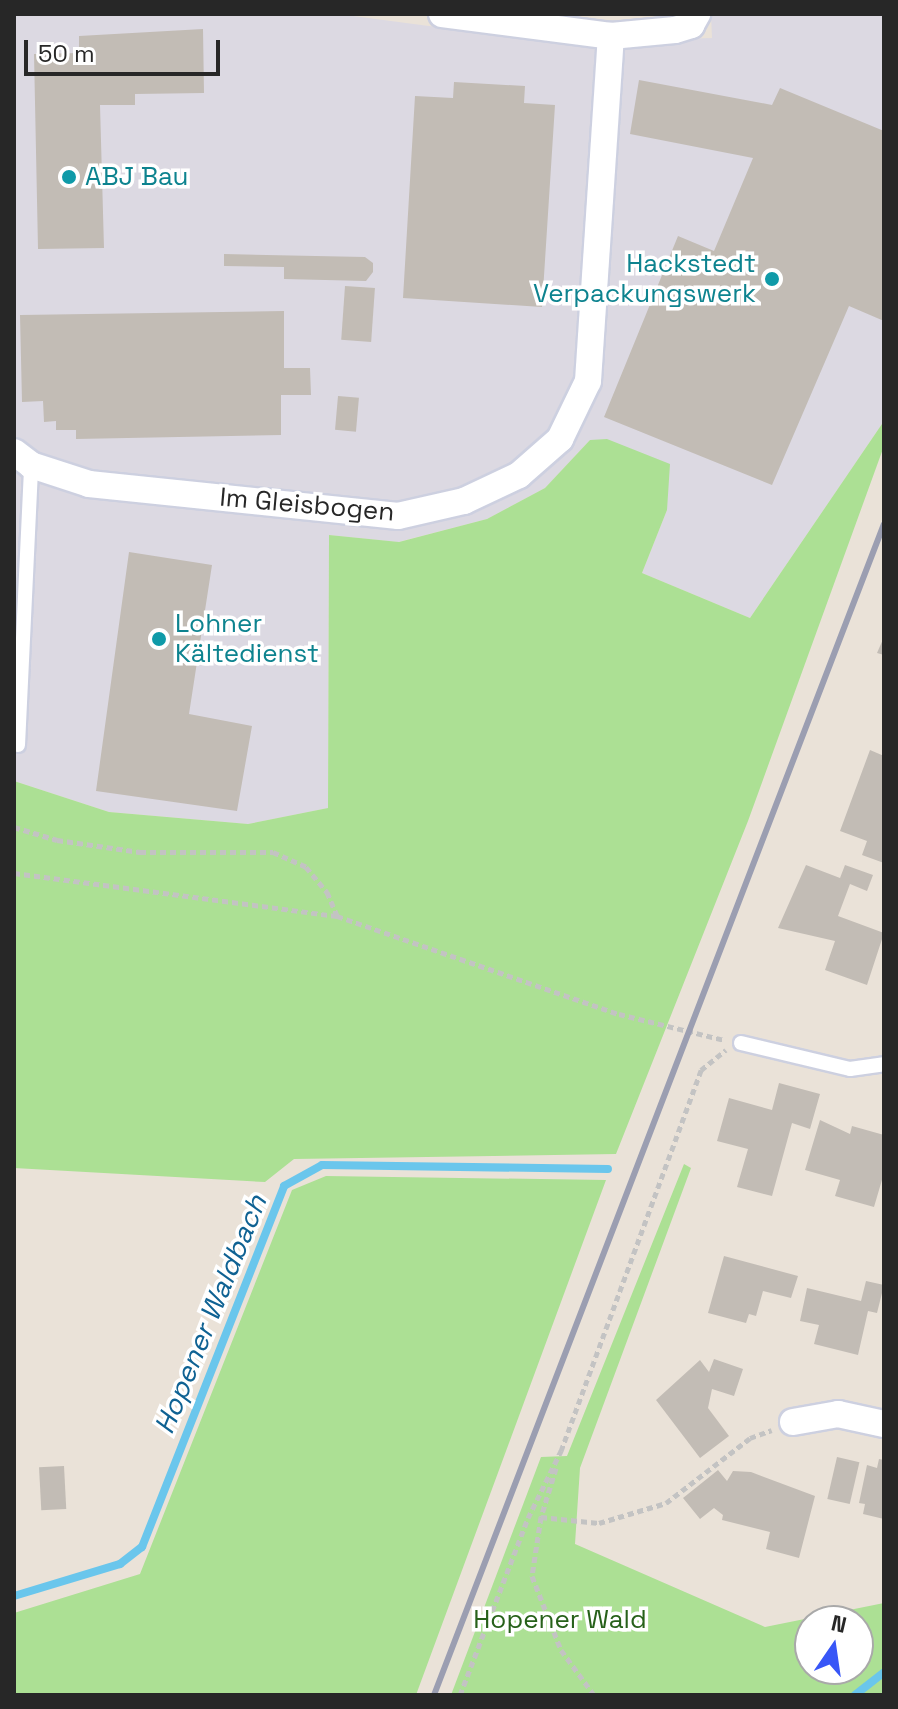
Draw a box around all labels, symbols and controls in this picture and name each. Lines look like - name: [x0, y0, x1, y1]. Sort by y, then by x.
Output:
- scale bar: [28, 24, 224, 74]
- text: 50 m: [38, 38, 95, 69]
- place label: ABJ Bau: [85, 161, 188, 193]
- marker: ABJ Bau: [60, 168, 78, 186]
- place label: Hackstedt Verpackungswerk: [533, 248, 756, 310]
- marker: Hackstedt Verpackungswerk: [763, 270, 781, 288]
- street label: Im Gleisbogen: [218, 482, 396, 528]
- place label: Lohner Kältedienst: [175, 608, 319, 670]
- marker: Lohner Kältedienst: [150, 630, 168, 648]
- water label: Hopener Waldbach: [147, 1190, 273, 1438]
- park label: Hopener Wald: [473, 1604, 647, 1636]
- north arrow: [794, 1605, 874, 1685]
- text: N: [829, 1608, 849, 1639]

